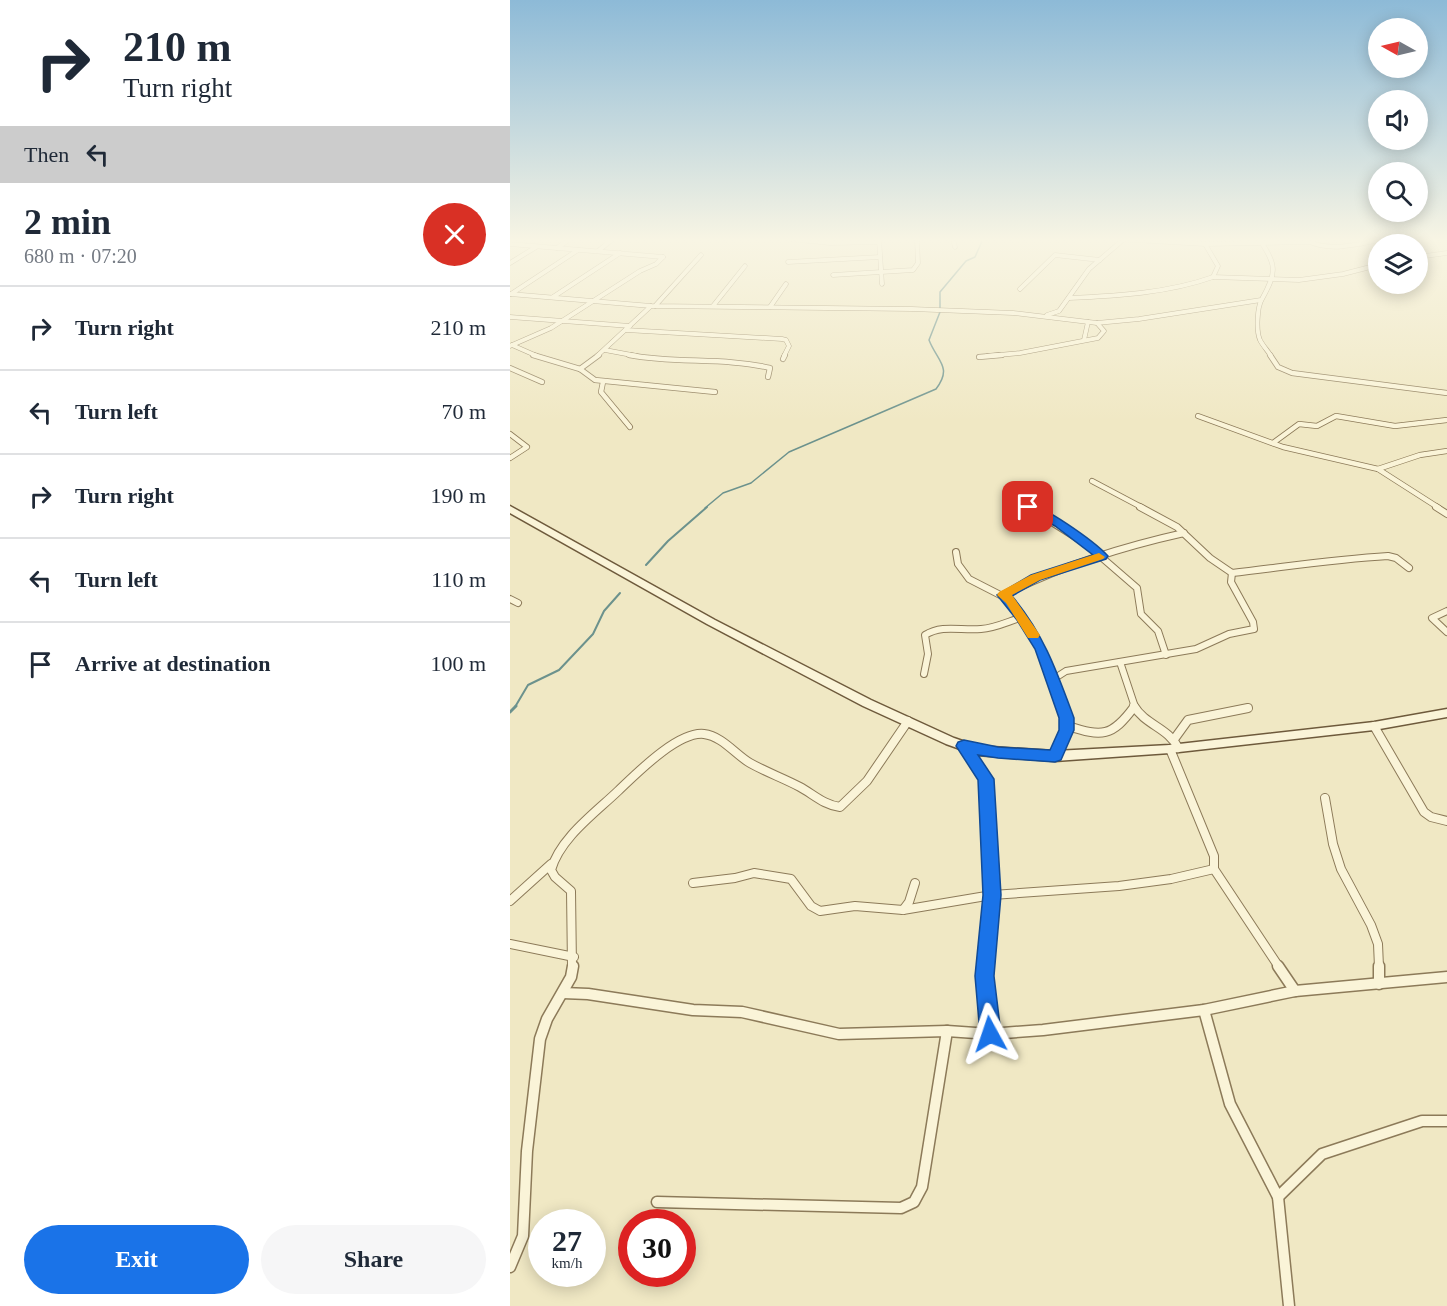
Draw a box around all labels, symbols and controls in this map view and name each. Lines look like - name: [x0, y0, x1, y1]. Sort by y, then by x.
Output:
- north arrow: [1368, 18, 1428, 78]
- map controls: [1368, 18, 1428, 294]
- icon: right: [24, 24, 102, 102]
- text: 210 m: [123, 24, 232, 70]
- text: Turn right: [123, 73, 232, 103]
- button: sound: [1368, 90, 1428, 150]
- icon: left: [81, 138, 114, 171]
- text: Then: [24, 142, 69, 167]
- button: search: [1368, 162, 1428, 222]
- text: 2 min: [24, 202, 111, 242]
- button: close: [423, 203, 486, 266]
- button: layers: [1368, 234, 1428, 294]
- text: 680 m · 07:20: [24, 245, 137, 267]
- icon: right: [24, 312, 57, 345]
- text: Turn right: [75, 315, 174, 340]
- text: 210 m: [430, 315, 486, 340]
- icon: left: [24, 396, 57, 429]
- text: Turn left: [75, 399, 158, 424]
- text: 70 m: [441, 399, 486, 424]
- icon: right: [24, 480, 57, 513]
- pin: [1002, 481, 1053, 532]
- text: Turn right: [75, 483, 174, 508]
- text: 190 m: [430, 483, 486, 508]
- icon: arrive: [1011, 490, 1044, 523]
- icon: left: [24, 564, 57, 597]
- text: Turn left: [75, 567, 158, 592]
- text: 110 m: [431, 567, 486, 592]
- icon: arrive: [24, 648, 57, 681]
- text: Arrive at destination: [75, 651, 271, 676]
- text: 100 m: [430, 651, 486, 676]
- position arrow: [958, 1002, 1022, 1066]
- speed limit sign: 30: [618, 1209, 696, 1287]
- text: 27: [552, 1224, 582, 1257]
- button: Exit: [24, 1225, 249, 1294]
- button: Share: [261, 1225, 486, 1294]
- text: km/h: [552, 1255, 582, 1271]

